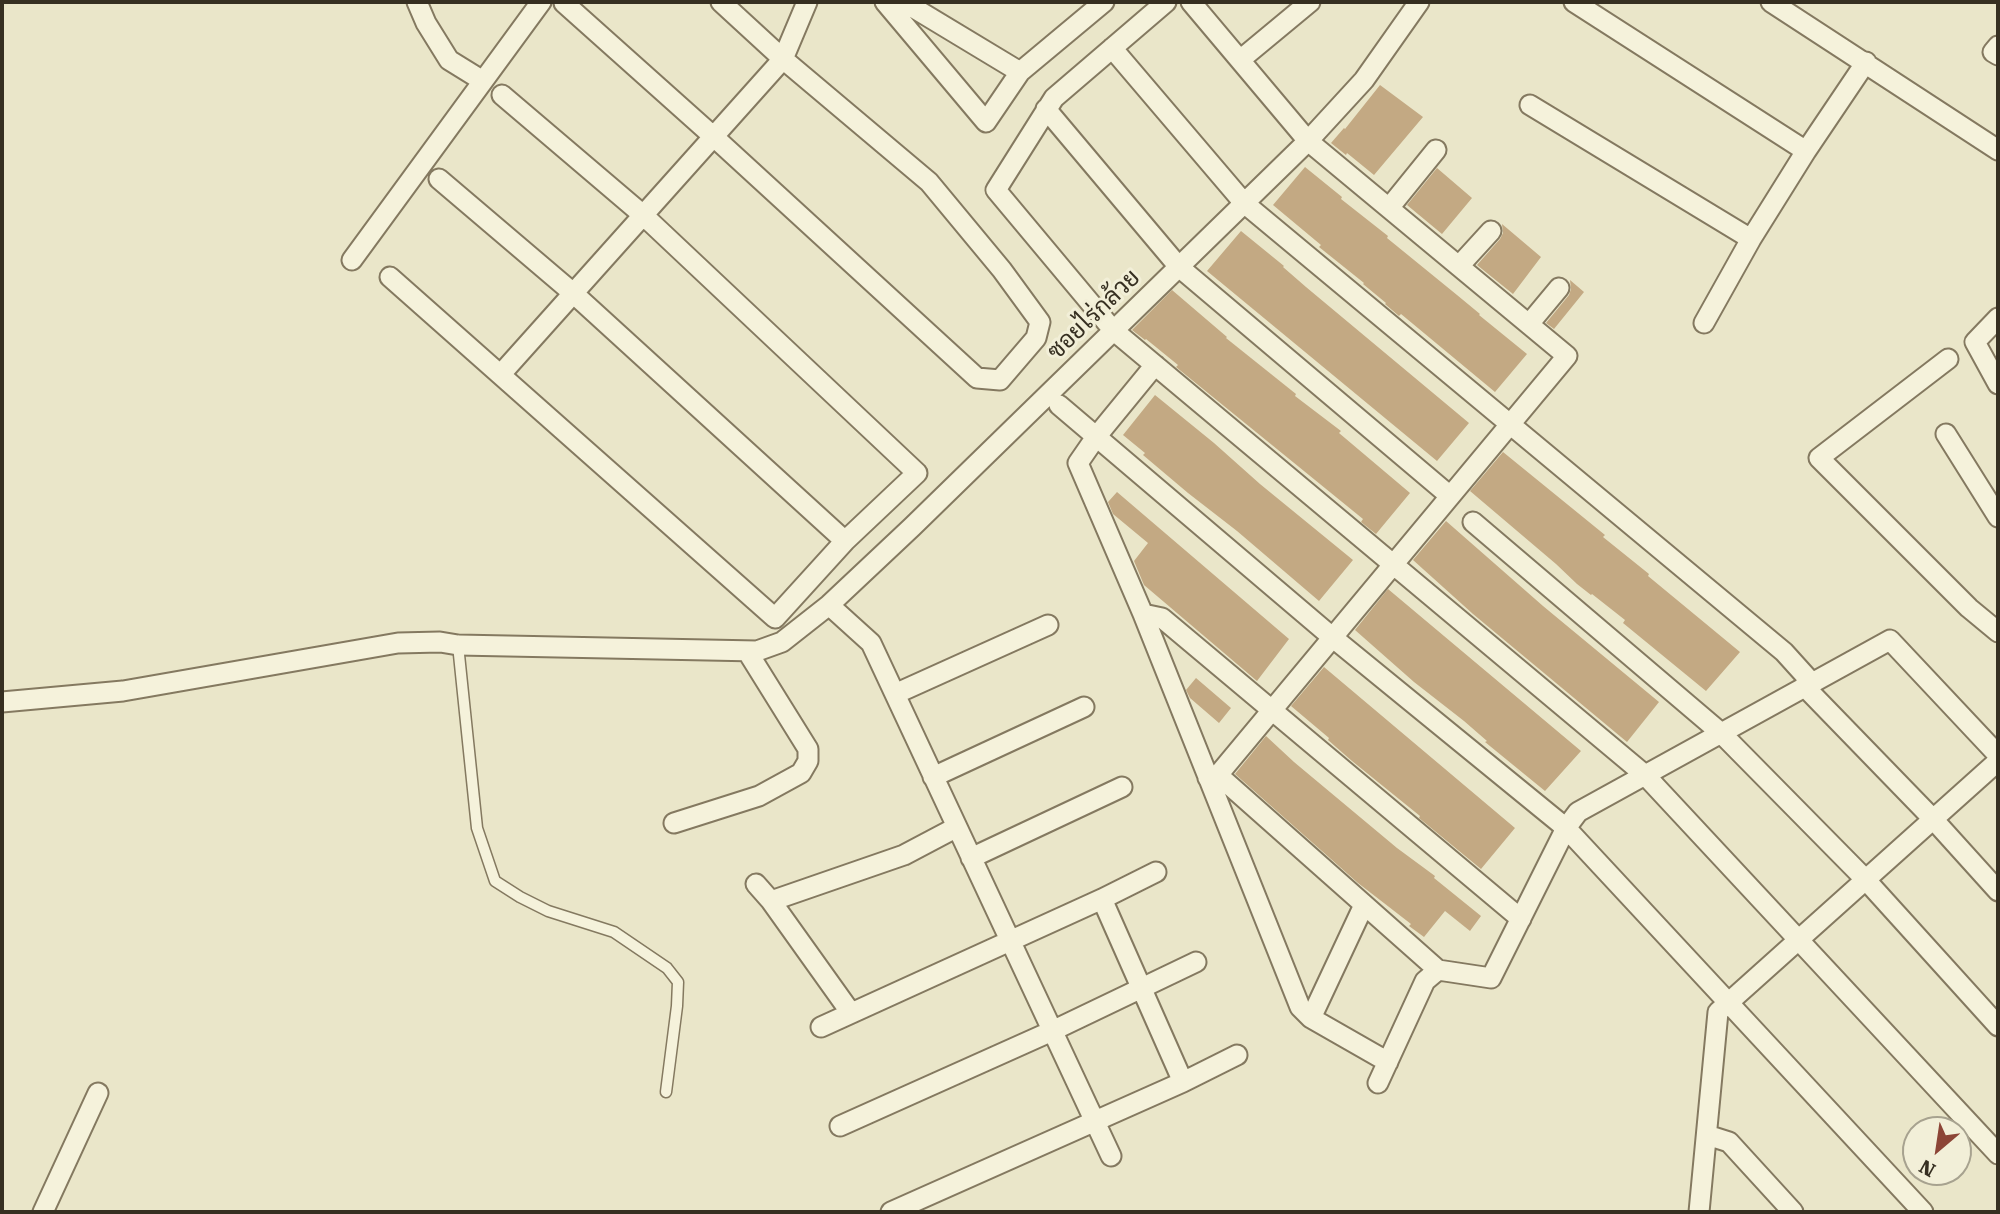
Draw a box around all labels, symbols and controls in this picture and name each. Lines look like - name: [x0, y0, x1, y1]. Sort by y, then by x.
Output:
- street label: ซอยไร่กล้วย: [1042, 264, 1146, 366]
- north arrow: [1902, 1116, 1972, 1186]
- text: N: [1916, 1154, 1940, 1182]

